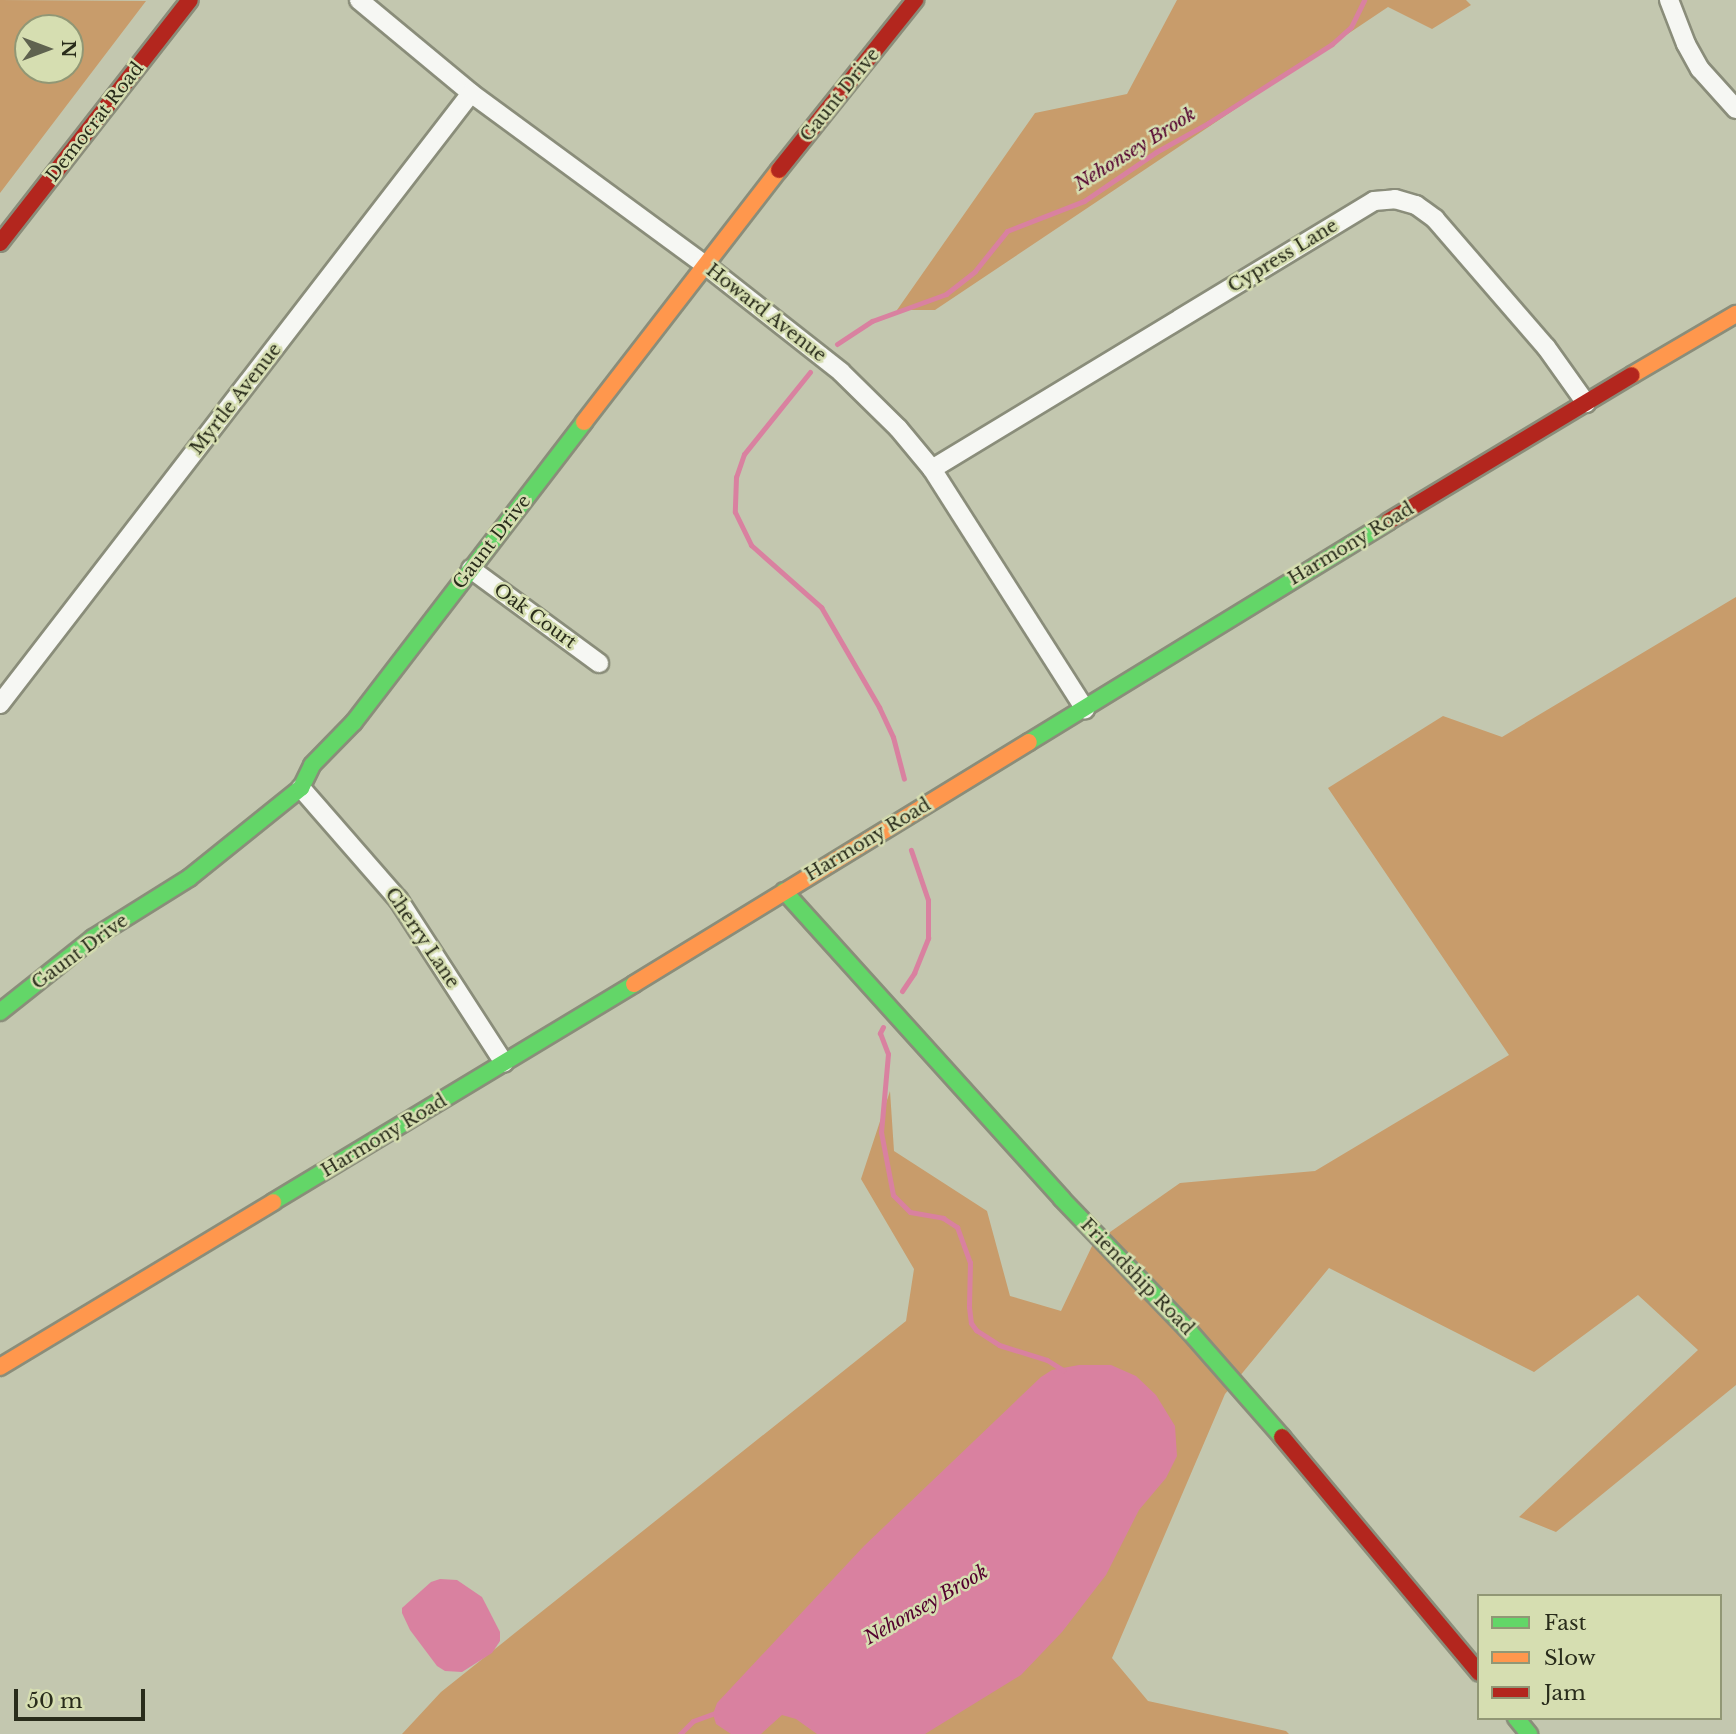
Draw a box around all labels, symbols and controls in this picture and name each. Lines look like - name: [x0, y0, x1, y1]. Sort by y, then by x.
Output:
- north arrow: [14, 14, 84, 84]
- text: N: [57, 40, 80, 58]
- street label: Gaunt Drive: [796, 44, 884, 146]
- street label: Democrat Road: [42, 58, 148, 186]
- water label: Nehonsey Brook: [1070, 102, 1200, 196]
- street label: Cypress Lane: [1224, 215, 1342, 297]
- street label: Howard Avenue: [701, 259, 831, 367]
- street label: Myrtle Avenue: [186, 339, 286, 459]
- street label: Gaunt Drive: [449, 491, 535, 593]
- street label: Harmony Road: [1284, 498, 1418, 590]
- street label: Oak Court: [490, 579, 580, 653]
- street label: Harmony Road: [801, 794, 935, 886]
- street label: Cherry Lane: [380, 884, 464, 992]
- street label: Gaunt Drive: [28, 910, 132, 994]
- street label: Harmony Road: [317, 1090, 451, 1182]
- street label: Friendship Road: [1076, 1214, 1198, 1340]
- water label: Nehonsey Brook: [860, 1560, 992, 1650]
- legend: [1477, 1594, 1722, 1720]
- text: Fast: [1544, 1610, 1586, 1636]
- text: Slow: [1544, 1645, 1596, 1671]
- scale bar: [18, 1674, 149, 1718]
- text: Jam: [1544, 1680, 1586, 1706]
- text: 50 m: [27, 1688, 82, 1714]

